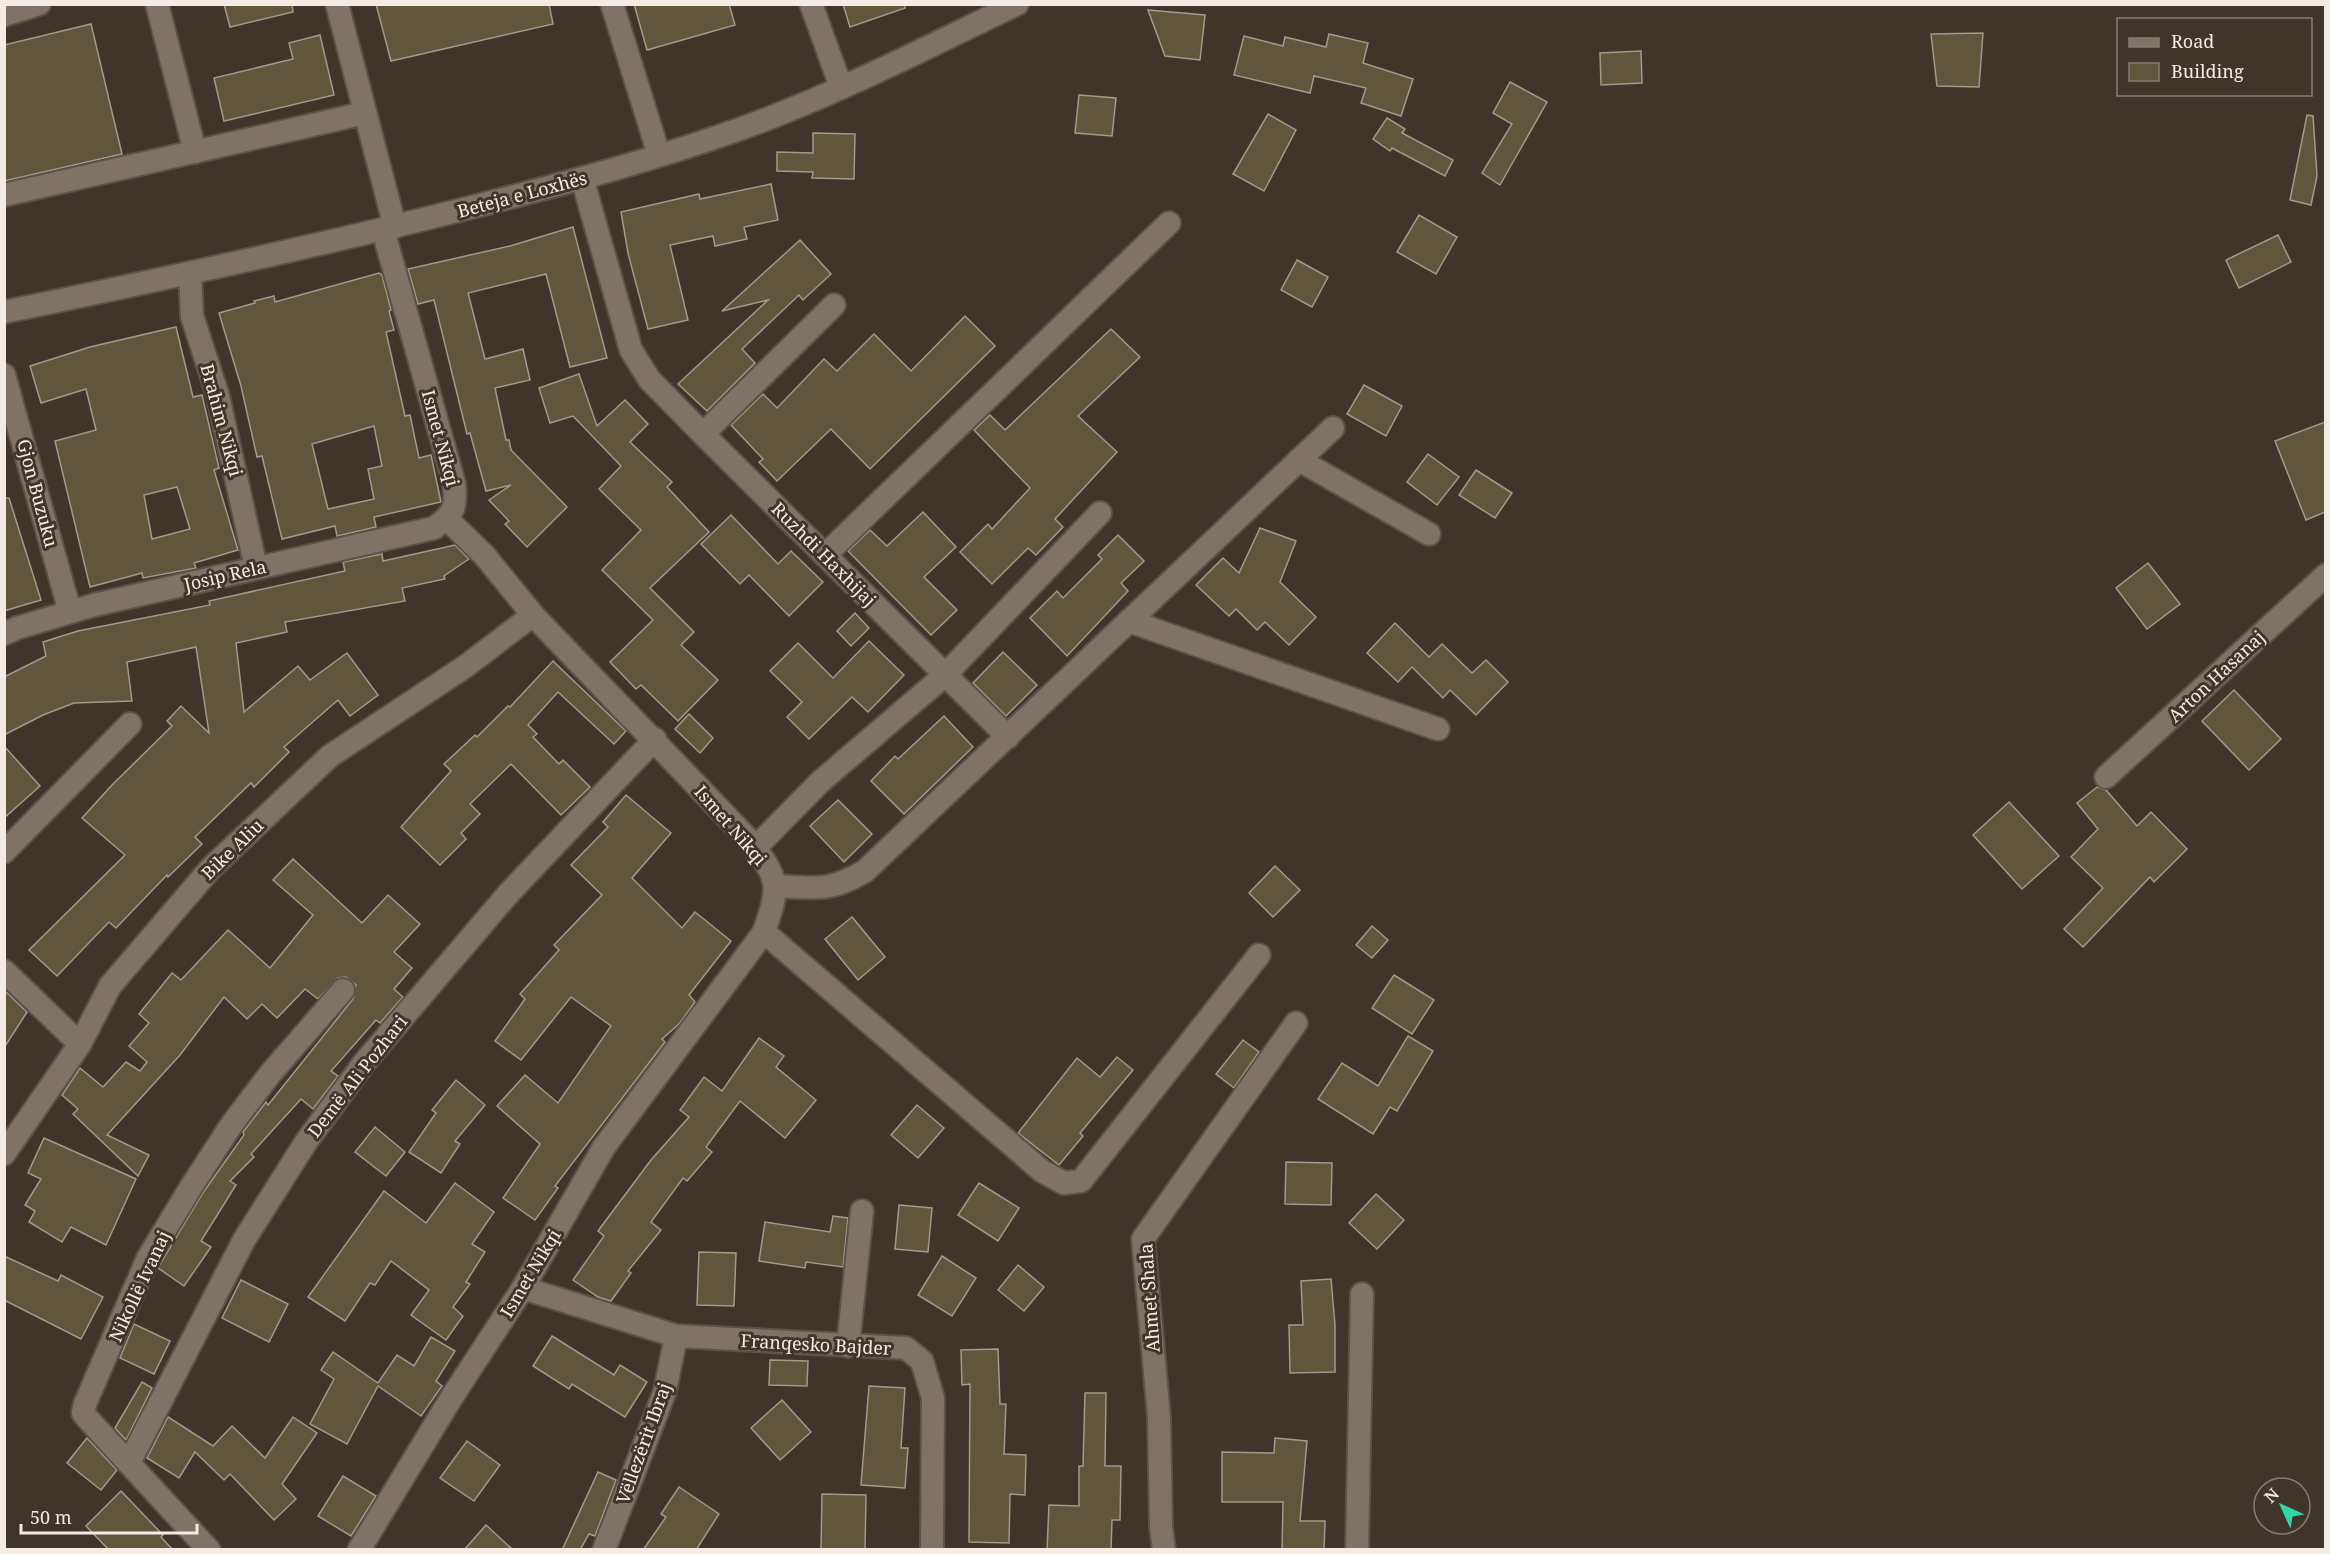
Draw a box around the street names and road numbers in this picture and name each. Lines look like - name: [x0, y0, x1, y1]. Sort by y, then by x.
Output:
- street label: Beteja e Loxhës: [455, 165, 589, 223]
- street label: Brahim Nikqi: [195, 361, 249, 479]
- street label: Ismet Nikqi: [417, 387, 465, 489]
- street label: Gjon Buzuku: [12, 436, 64, 550]
- street label: Ruzhdi Haxhijaj: [767, 497, 881, 611]
- street label: Josip Rela: [181, 554, 268, 596]
- street label: Arton Hasanaj: [2162, 625, 2270, 727]
- street label: Ismet Nikqi: [690, 780, 773, 870]
- street label: Bike Aliu: [196, 813, 269, 885]
- street label: Demë Ali Pozhari: [302, 1010, 412, 1142]
- street label: Ismet Nikqi: [494, 1224, 566, 1322]
- street label: Nikollë Ivanaj: [103, 1227, 175, 1345]
- street label: Ahmet Shala: [1133, 1243, 1165, 1353]
- street label: Franqesko Bajder: [740, 1328, 893, 1360]
- street label: Vëllezërit Ibraj: [610, 1379, 676, 1507]

